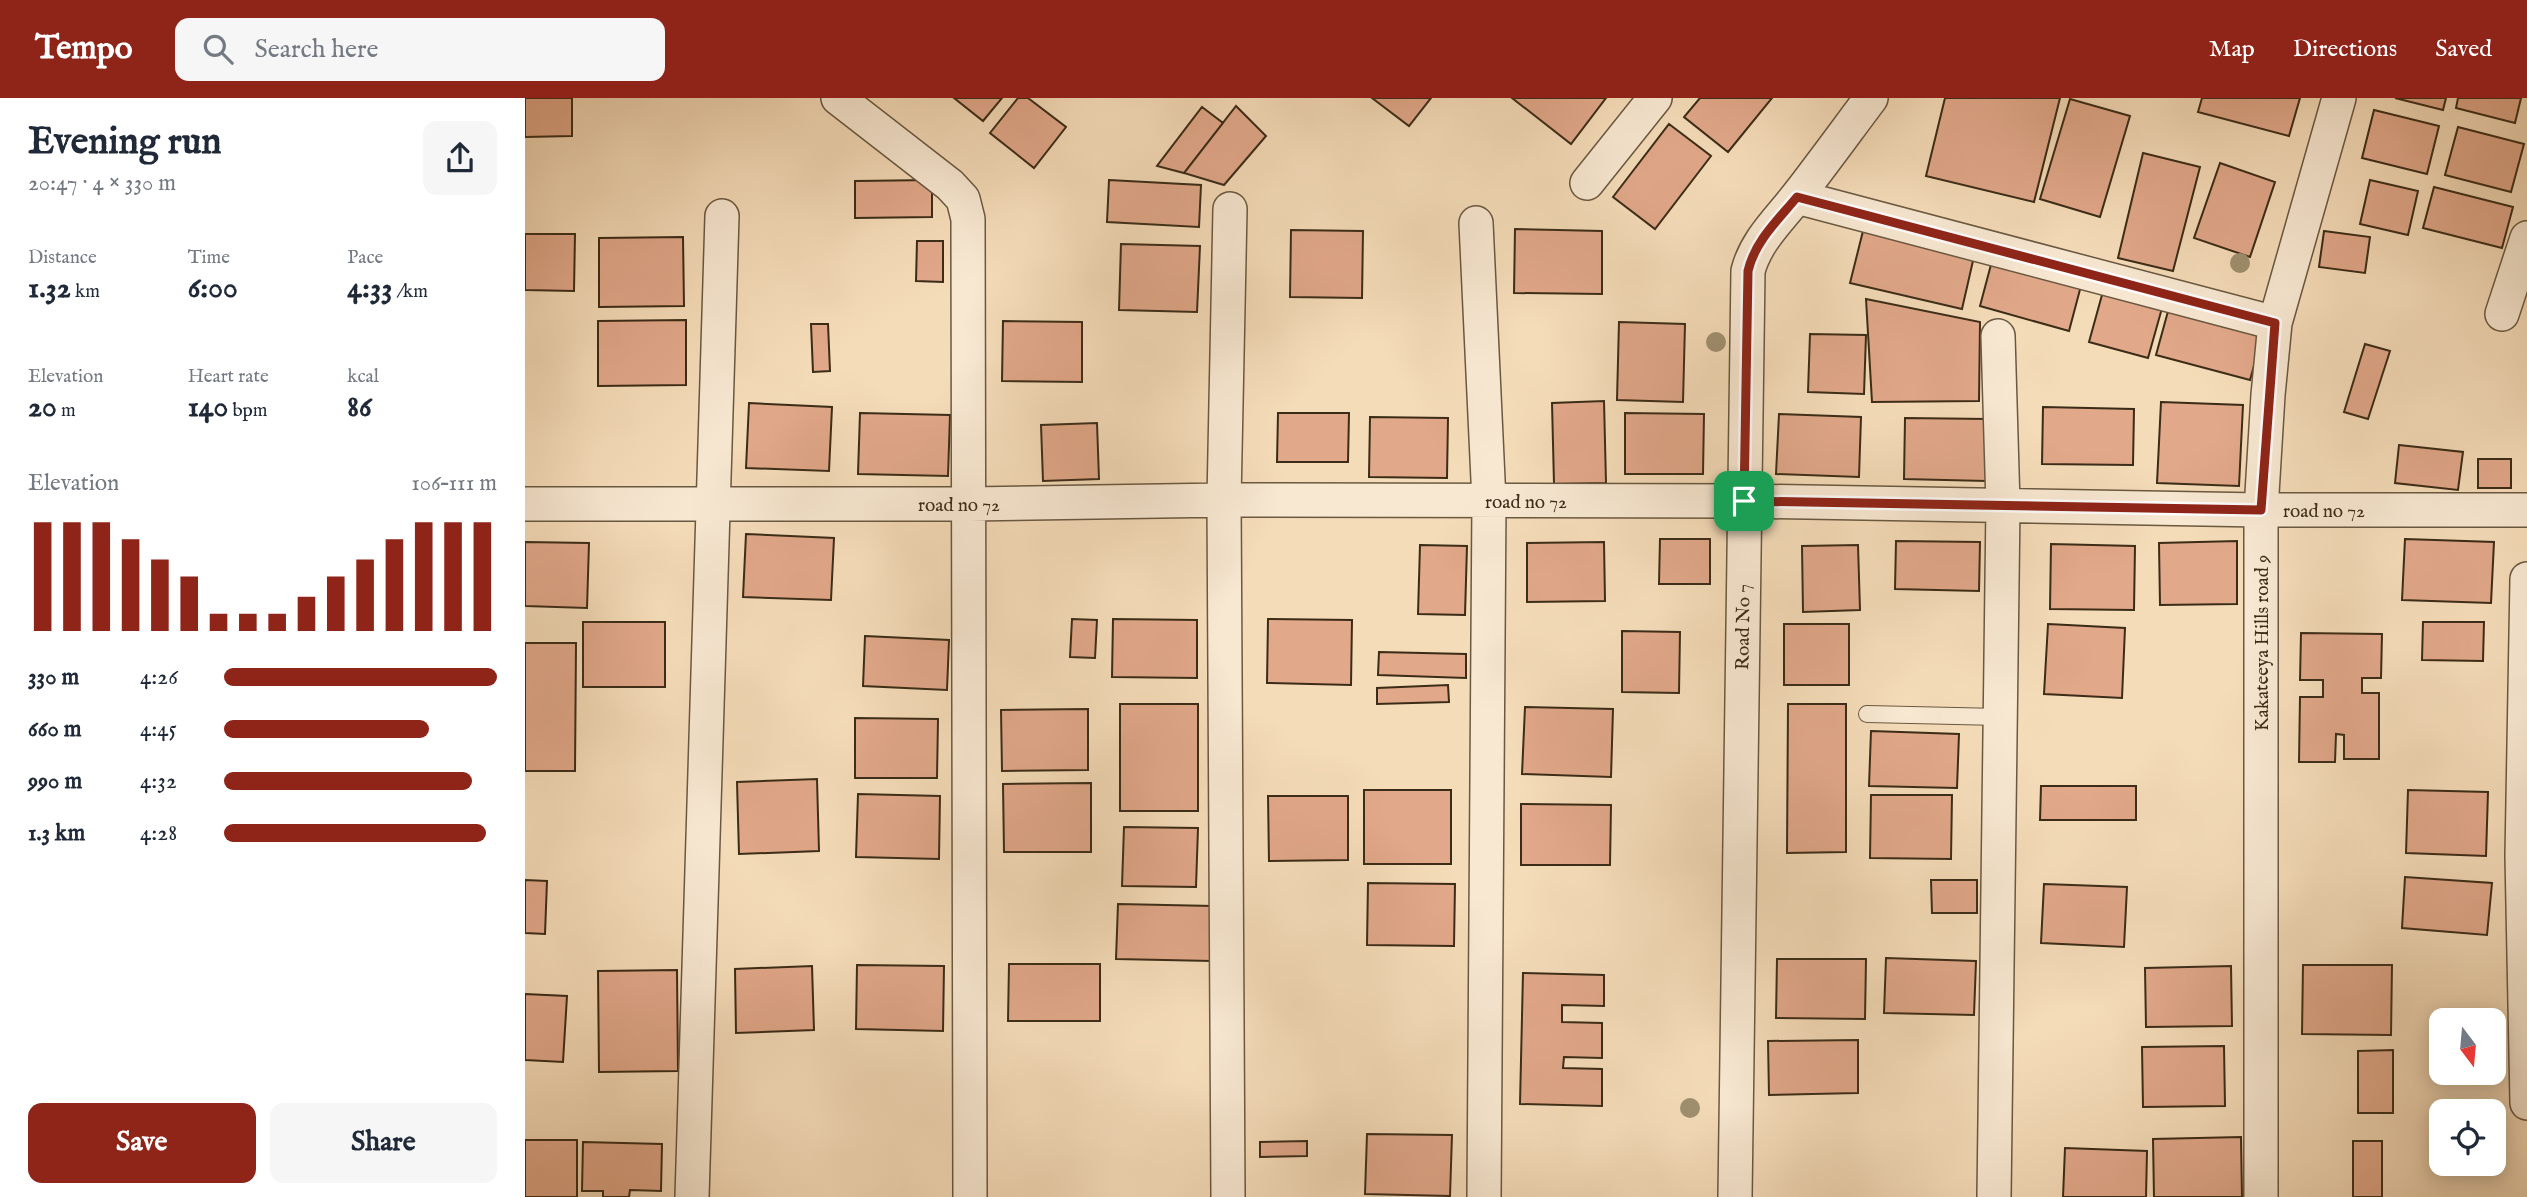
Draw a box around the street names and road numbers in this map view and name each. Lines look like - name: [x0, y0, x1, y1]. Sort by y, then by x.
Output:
- street label: road no 72: [1485, 491, 1567, 515]
- street label: road no 72: [918, 494, 1000, 518]
- street label: road no 72: [2283, 500, 2365, 524]
- street label: Kakateeya Hills road 9: [2251, 555, 2275, 731]
- street label: Road No 7: [1731, 584, 1757, 670]

